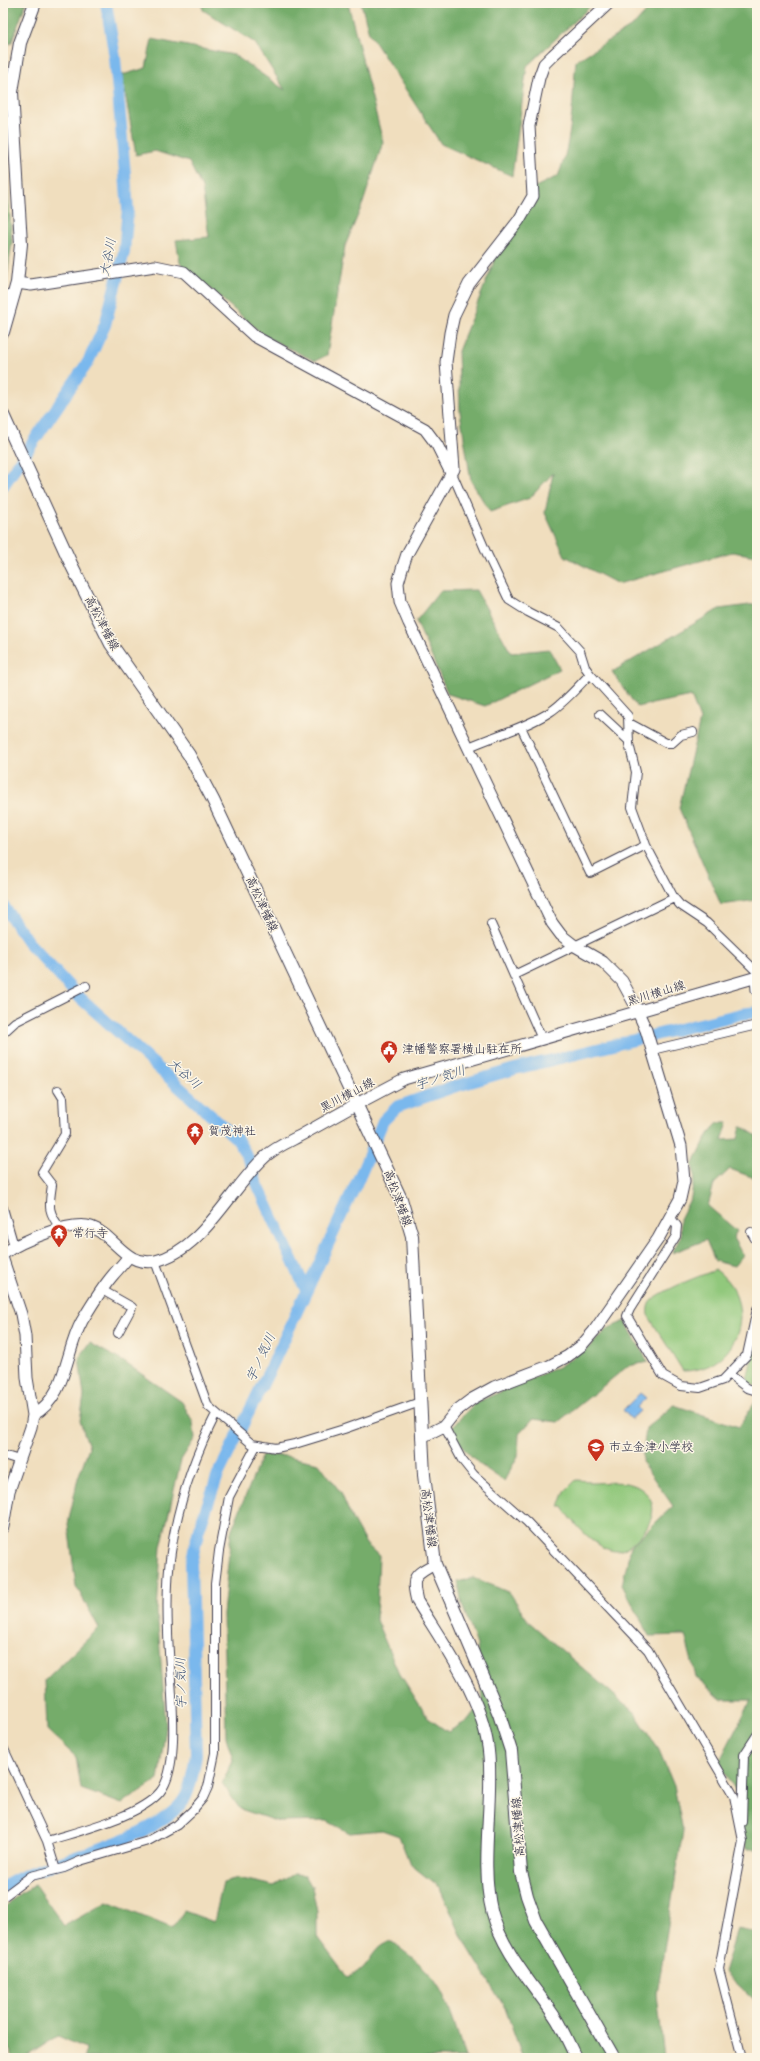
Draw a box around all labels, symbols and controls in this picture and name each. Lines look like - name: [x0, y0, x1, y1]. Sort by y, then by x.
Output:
- water label: 大谷川: [95, 236, 121, 278]
- street label: 高松津幡線: [80, 593, 123, 654]
- street label: 高松津幡線: [241, 873, 282, 935]
- street label: 黒川横山線: [625, 977, 687, 1010]
- public building icon: 津幡警察署横山駐在所: [379, 1039, 399, 1064]
- place label: 津幡警察署横山駐在所: [402, 1041, 522, 1058]
- water label: 大谷川: [164, 1054, 205, 1093]
- water label: 宇ノ気川: [413, 1061, 468, 1095]
- street label: 黒川横山線: [317, 1074, 378, 1117]
- temple icon: 賀茂神社: [185, 1121, 205, 1146]
- place label: 賀茂神社: [208, 1123, 256, 1140]
- street label: 高松津幡線: [379, 1167, 416, 1229]
- temple icon: 常行寺: [49, 1223, 69, 1248]
- place label: 常行寺: [72, 1225, 108, 1242]
- water label: 宇ノ気川: [242, 1330, 280, 1385]
- school or university icon: 市立金津小学校: [586, 1437, 606, 1462]
- place label: 市立金津小学校: [609, 1439, 693, 1456]
- street label: 高松津幡線: [416, 1487, 441, 1549]
- water label: 宇ノ気川: [172, 1657, 190, 1709]
- street label: 高松津幡線: [508, 1796, 529, 1857]

